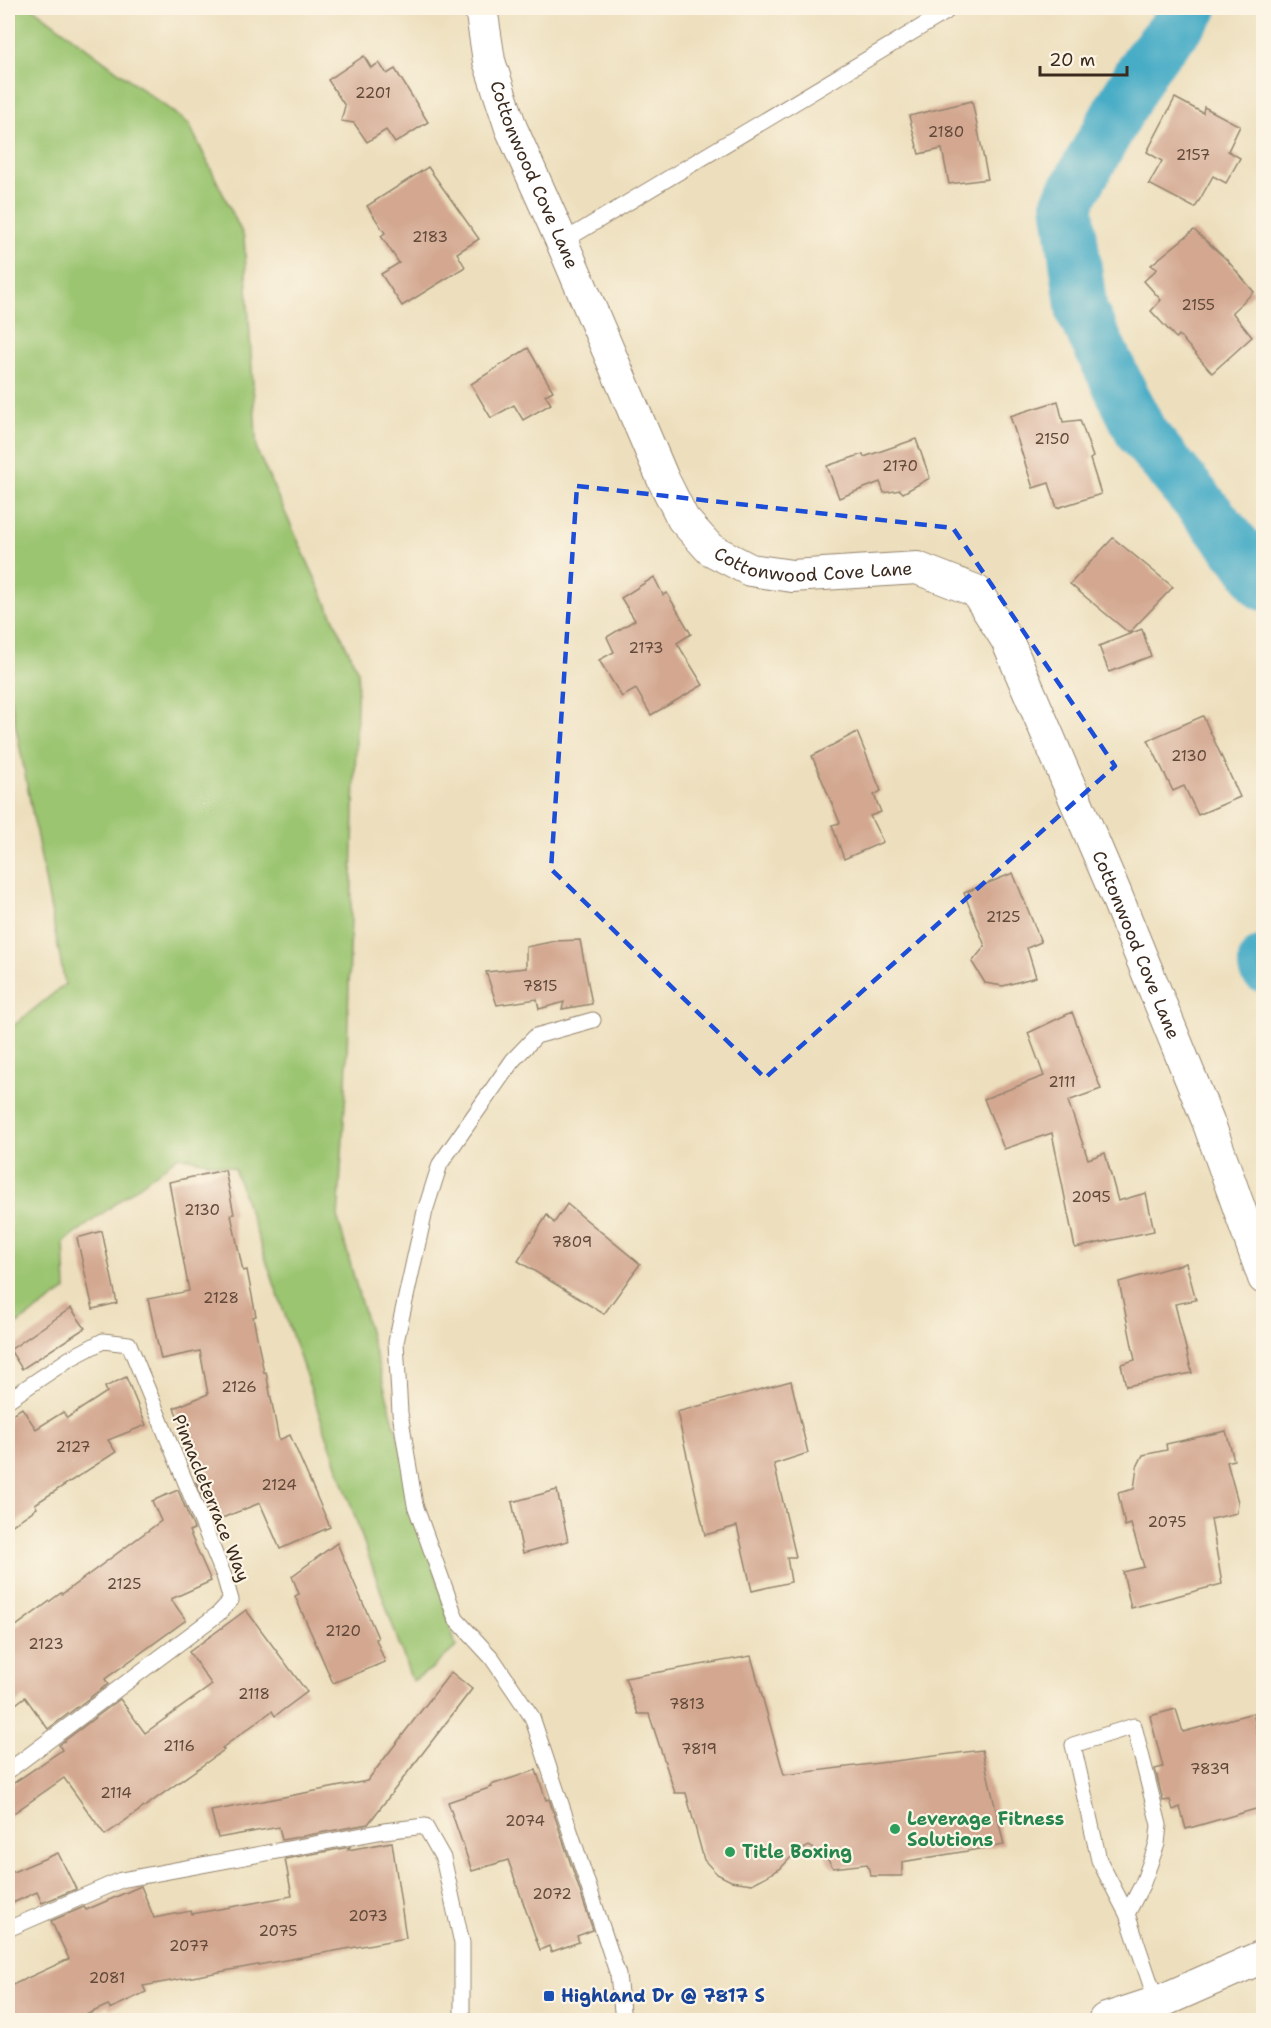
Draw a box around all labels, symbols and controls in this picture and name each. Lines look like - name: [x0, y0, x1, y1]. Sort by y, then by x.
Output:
- scale bar: [1040, 39, 1127, 77]
- text: 20 m: [1049, 48, 1095, 72]
- street label: Cottonwood Cove Lane: [484, 78, 584, 272]
- house number: 2201: [355, 83, 391, 103]
- house number: 2180: [928, 122, 964, 142]
- house number: 2157: [1176, 145, 1210, 165]
- house number: 2183: [412, 227, 448, 247]
- house number: 2155: [1181, 295, 1215, 315]
- house number: 2150: [1034, 429, 1070, 449]
- house number: 2170: [882, 456, 918, 476]
- street label: Cottonwood Cove Lane: [710, 541, 913, 588]
- house number: 2173: [628, 638, 664, 658]
- house number: 2130: [1171, 746, 1207, 766]
- street label: Cottonwood Cove Lane: [1087, 847, 1185, 1043]
- house number: 2125: [986, 907, 1020, 927]
- house number: 7815: [522, 976, 558, 996]
- house number: 2111: [1048, 1072, 1076, 1092]
- house number: 2095: [1071, 1187, 1111, 1207]
- house number: 2130: [184, 1200, 220, 1220]
- house number: 7809: [552, 1232, 592, 1252]
- house number: 2128: [203, 1288, 239, 1308]
- house number: 2126: [221, 1377, 257, 1397]
- street label: Pinnacleterrace Way: [166, 1411, 256, 1585]
- house number: 2127: [55, 1437, 91, 1457]
- house number: 2124: [261, 1475, 297, 1495]
- house number: 2075: [1148, 1512, 1186, 1532]
- house number: 2125: [107, 1574, 141, 1594]
- house number: 2120: [325, 1621, 361, 1641]
- house number: 2123: [28, 1634, 64, 1654]
- house number: 2118: [238, 1684, 270, 1704]
- house number: 7813: [669, 1694, 705, 1714]
- house number: 2116: [163, 1736, 195, 1756]
- house number: 7819: [681, 1739, 717, 1759]
- house number: 7839: [1190, 1759, 1230, 1779]
- house number: 2114: [100, 1783, 132, 1803]
- place label: Leverage Fitness Solutions: [907, 1807, 1064, 1852]
- house number: 2074: [505, 1811, 545, 1831]
- marker: Leverage Fitness Solutions: [888, 1822, 902, 1836]
- place label: Title Boxing: [742, 1840, 852, 1864]
- marker: Title Boxing: [723, 1845, 737, 1859]
- house number: 2072: [532, 1884, 572, 1904]
- house number: 2073: [348, 1906, 388, 1926]
- house number: 2075: [259, 1921, 297, 1941]
- house number: 2077: [169, 1936, 209, 1956]
- house number: 2081: [89, 1968, 125, 1988]
- place label: Highland Dr @ 7817 S: [561, 1984, 765, 2008]
- marker: Highland Dr @ 7817 S: [542, 1989, 556, 2003]

